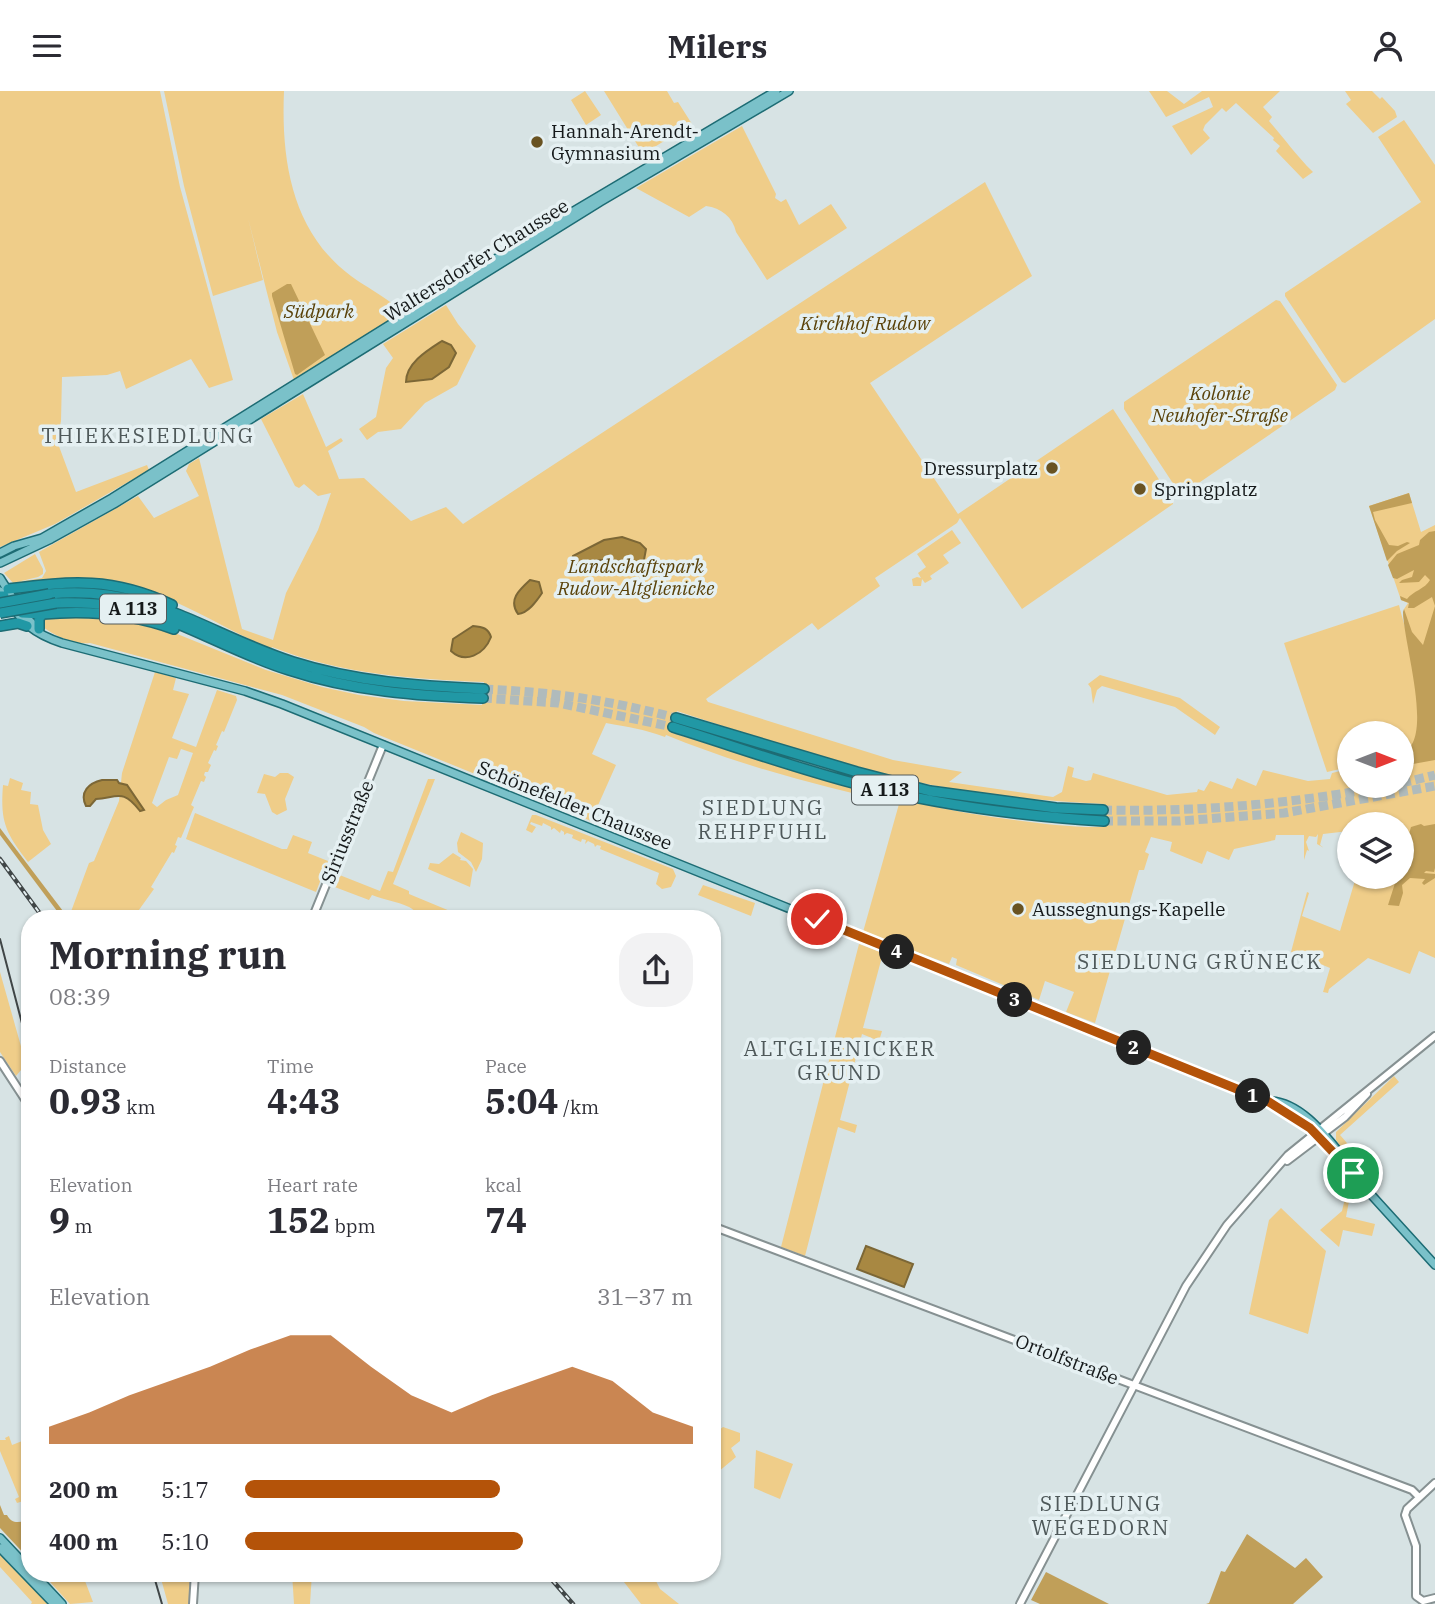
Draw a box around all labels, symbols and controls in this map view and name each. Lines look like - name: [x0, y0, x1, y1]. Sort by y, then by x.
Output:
- text: Milers: [668, 25, 767, 67]
- icon: menu: [28, 27, 66, 65]
- icon: person: [1369, 27, 1407, 65]
- place label: Hannah-Arendt- Gymnasium: [551, 119, 699, 165]
- marker: Hannah-Arendt- Gymnasium: [529, 134, 545, 150]
- street label: Waltersdorfer Chaussee: [379, 193, 573, 327]
- park label: Südpark: [283, 299, 355, 323]
- park label: Kirchhof Rudow: [799, 311, 932, 335]
- park label: Kolonie Neuhofer-Straße: [1151, 381, 1288, 427]
- district label: THIEKESIEDLUNG: [41, 421, 255, 449]
- place label: Dressurplatz: [923, 456, 1038, 480]
- marker: Dressurplatz: [1044, 460, 1060, 476]
- place label: Springplatz: [1154, 477, 1258, 501]
- marker: Springplatz: [1132, 481, 1148, 497]
- park label: Landschaftspark Rudow-Altglienicke: [557, 554, 715, 600]
- road number: A 113: [100, 595, 166, 623]
- north arrow: [1337, 721, 1414, 798]
- map controls: [1337, 721, 1414, 889]
- street label: Schönefelder Chaussee: [474, 755, 676, 855]
- road number: A 113: [852, 775, 918, 805]
- street label: Siriusstraße: [315, 777, 379, 887]
- district label: SIEDLUNG REHPFUHL: [698, 793, 828, 845]
- button: layers: [1337, 812, 1414, 889]
- pin: [787, 889, 847, 949]
- place label: Aussegnungs-Kapelle: [1032, 897, 1225, 921]
- icon: check: [798, 900, 836, 938]
- marker: Aussegnungs-Kapelle: [1010, 901, 1026, 917]
- text: Morning run: [49, 930, 287, 979]
- button: share: [619, 933, 693, 1007]
- pin: 4: [880, 935, 914, 969]
- text: 4: [891, 939, 902, 963]
- district label: SIEDLUNG GRÜNECK: [1077, 947, 1323, 975]
- text: 08:39: [49, 981, 111, 1011]
- pin: 3: [998, 983, 1032, 1017]
- text: 3: [1009, 987, 1020, 1011]
- pin: 2: [1116, 1031, 1152, 1065]
- district label: ALTGLIENICKER GRUND: [744, 1034, 936, 1086]
- text: 2: [1128, 1035, 1139, 1059]
- text: Distance: [49, 1054, 127, 1078]
- text: Time: [267, 1054, 314, 1078]
- text: Pace: [485, 1054, 527, 1078]
- text: 0.93: [49, 1078, 122, 1124]
- text: 4:43: [267, 1078, 341, 1124]
- text: 5:04: [485, 1078, 559, 1124]
- pin: 1: [1236, 1079, 1270, 1114]
- text: 1: [1247, 1083, 1258, 1107]
- text: km: [122, 1095, 156, 1119]
- text: /km: [559, 1095, 599, 1119]
- pin: [1323, 1143, 1383, 1203]
- icon: arrive: [1334, 1154, 1372, 1192]
- text: Elevation: [49, 1173, 133, 1197]
- text: Heart rate: [267, 1173, 358, 1197]
- text: kcal: [485, 1173, 522, 1197]
- text: 9: [49, 1197, 70, 1243]
- text: 152: [267, 1197, 330, 1243]
- text: 74: [485, 1197, 527, 1243]
- text: m: [70, 1214, 93, 1238]
- text: bpm: [330, 1214, 376, 1238]
- text: Elevation: [49, 1281, 150, 1311]
- text: 31–37 m: [597, 1281, 693, 1311]
- street label: Ortolfstraße: [1012, 1328, 1122, 1390]
- text: 200 m: [49, 1474, 118, 1504]
- text: 5:17: [161, 1474, 209, 1504]
- district label: SIEDLUNG WEGEDORN: [1032, 1489, 1170, 1541]
- text: 400 m: [49, 1526, 118, 1556]
- text: 5:10: [161, 1526, 209, 1556]

